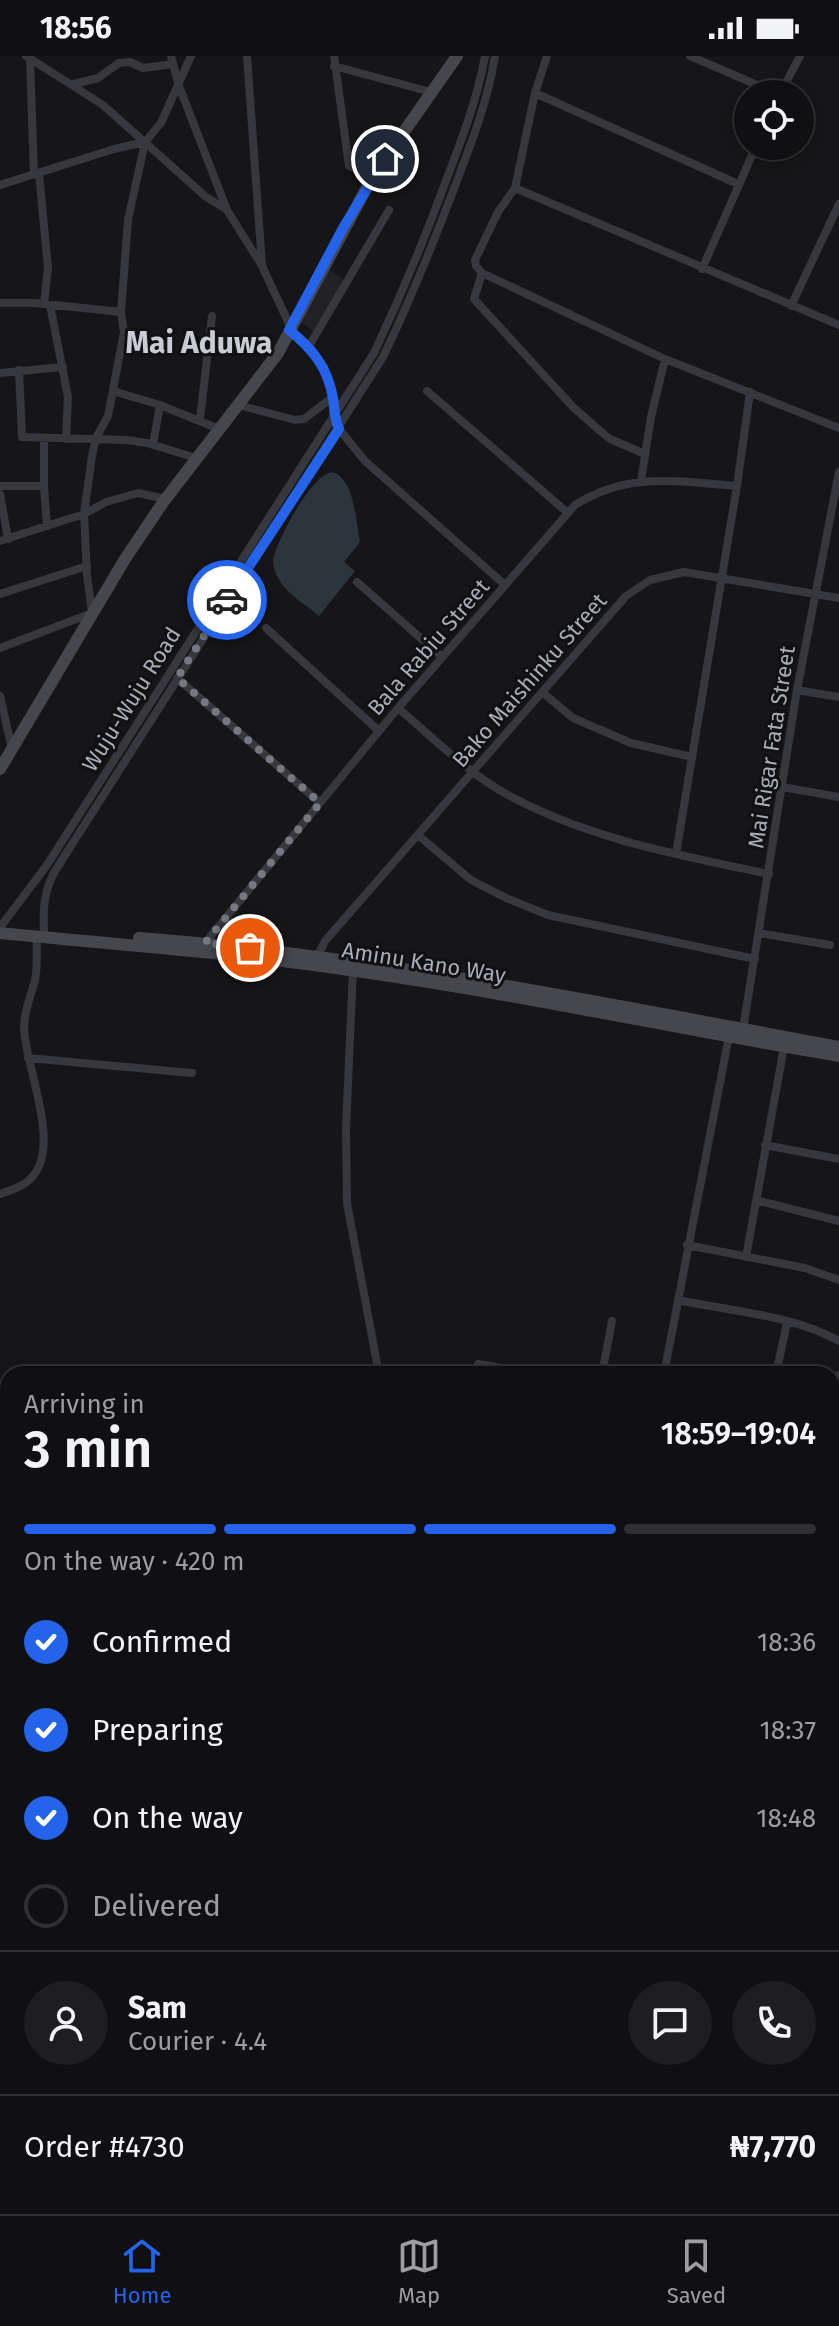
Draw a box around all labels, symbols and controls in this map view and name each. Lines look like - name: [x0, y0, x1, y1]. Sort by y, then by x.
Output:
- text: 18:56: [40, 10, 112, 46]
- map controls: [734, 80, 814, 160]
- button: locate: [734, 80, 814, 160]
- pin: [351, 125, 419, 193]
- icon: home: [363, 137, 407, 181]
- district label: Mai Aduwa: [126, 325, 272, 361]
- courier: [187, 560, 267, 640]
- street label: Bala Rabiu Street: [362, 574, 495, 721]
- icon: car: [205, 578, 249, 622]
- street label: Bako Maishinku Street: [446, 588, 612, 773]
- street label: Wuju-Wuju Road: [76, 622, 187, 776]
- street label: Mai Rigar Fata Street: [742, 644, 801, 850]
- pin: [216, 914, 284, 982]
- icon: bag: [228, 926, 272, 970]
- street label: Aminu Kano Way: [340, 936, 508, 989]
- text: Arriving in: [24, 1389, 145, 1420]
- text: 18:59–19:04: [661, 1416, 816, 1452]
- text: 3 min: [24, 1418, 152, 1481]
- text: On the way · 420 m: [24, 1546, 245, 1577]
- icon: check: [24, 1620, 68, 1664]
- text: Confirmed: [92, 1624, 232, 1660]
- text: 18:36: [757, 1627, 816, 1658]
- icon: check: [24, 1708, 68, 1752]
- text: Preparing: [92, 1712, 223, 1748]
- text: 18:37: [760, 1715, 816, 1746]
- icon: check: [24, 1796, 68, 1840]
- text: On the way: [92, 1800, 243, 1836]
- text: 18:48: [756, 1803, 816, 1834]
- text: Delivered: [92, 1888, 221, 1924]
- button: person: [24, 1981, 108, 2065]
- button: chat: [628, 1981, 712, 2065]
- button: phone: [732, 1981, 816, 2065]
- text: Sam: [128, 1990, 187, 2026]
- text: Courier · 4.4: [128, 2026, 267, 2057]
- text: Order #4730: [24, 2129, 185, 2165]
- text: ₦7,770: [730, 2129, 816, 2165]
- tab: Home: [113, 2234, 171, 2309]
- tab: Map: [397, 2234, 441, 2309]
- tab: Saved: [667, 2234, 726, 2309]

